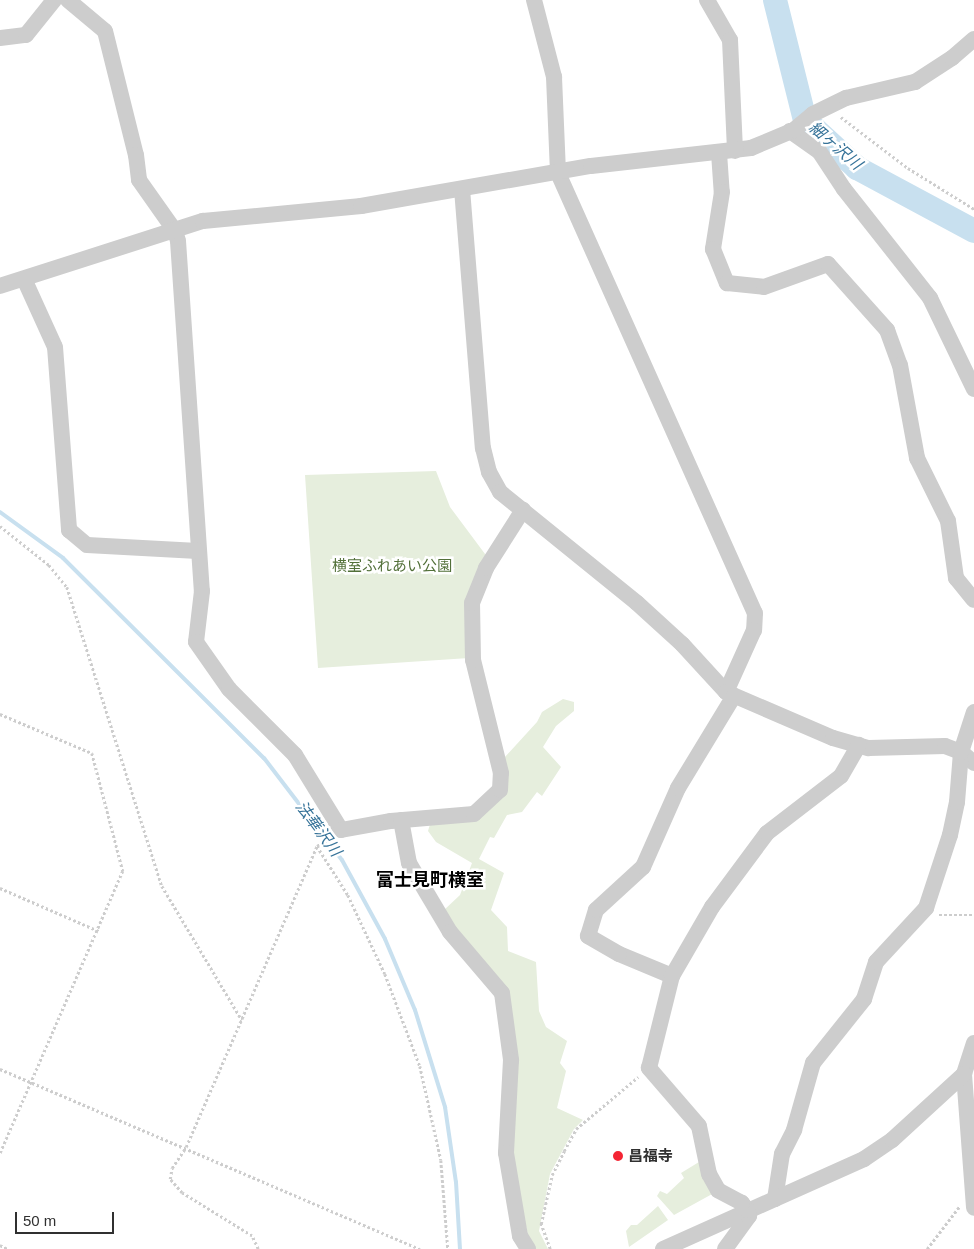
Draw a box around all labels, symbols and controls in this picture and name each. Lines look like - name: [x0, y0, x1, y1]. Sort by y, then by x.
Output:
- water label: 細ヶ沢川: [805, 118, 865, 174]
- park label: 横室ふれあい公園: [332, 557, 452, 575]
- water label: 法華沢川: [291, 798, 345, 860]
- district label: 富士見町横室: [376, 869, 484, 891]
- place label: 昌福寺: [628, 1147, 673, 1165]
- marker: 昌福寺: [612, 1150, 624, 1162]
- scale bar: [18, 1202, 116, 1234]
- text: 50 m: [23, 1212, 56, 1229]

